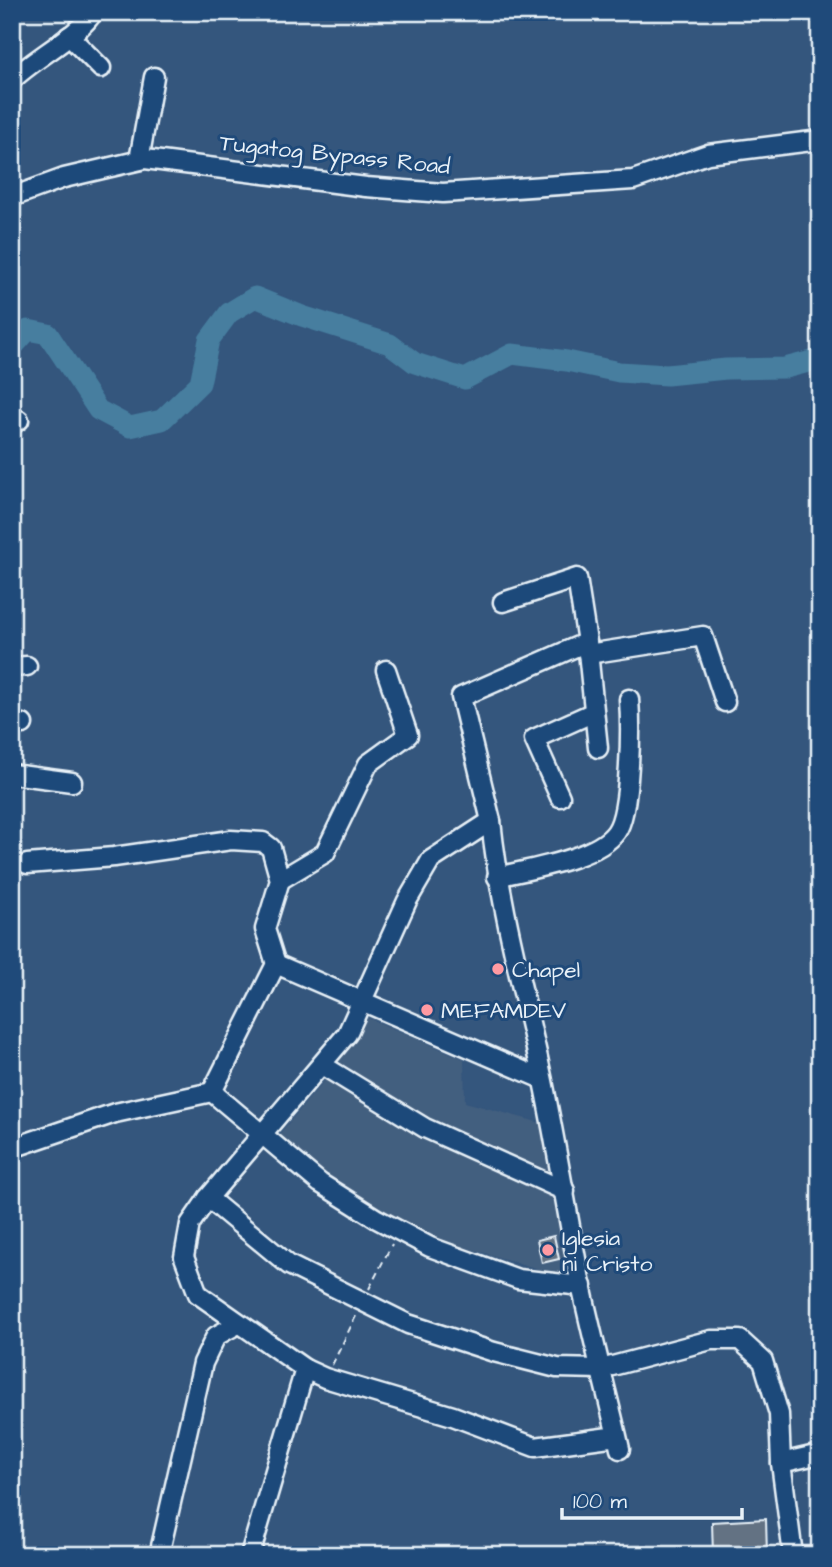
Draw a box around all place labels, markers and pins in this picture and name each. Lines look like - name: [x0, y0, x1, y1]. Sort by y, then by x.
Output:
- place label: Chapel: [512, 954, 580, 986]
- marker: Chapel: [490, 961, 506, 977]
- place label: MEFAMDEV: [441, 995, 567, 1027]
- marker: MEFAMDEV: [419, 1002, 435, 1018]
- place label: Iglesia ni Cristo: [562, 1222, 652, 1280]
- marker: Iglesia ni Cristo: [540, 1242, 556, 1258]

